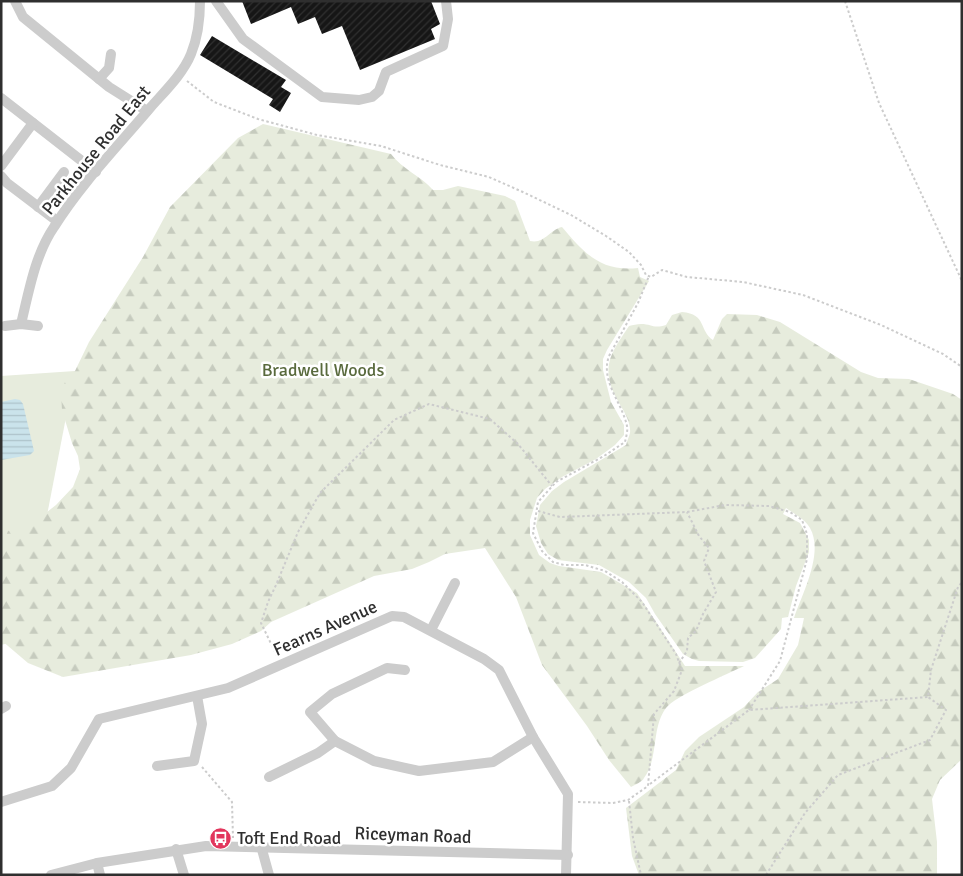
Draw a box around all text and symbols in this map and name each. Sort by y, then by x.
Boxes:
street label: Parkhouse Road East [37,81,155,219]
park label: Bradwell Woods [262,359,384,381]
street label: Fearns Avenue [270,595,380,661]
street label: Riceyman Road [354,822,472,848]
bus stop icon: Toft End Road [209,826,233,850]
place label: Toft End Road [237,827,341,849]

